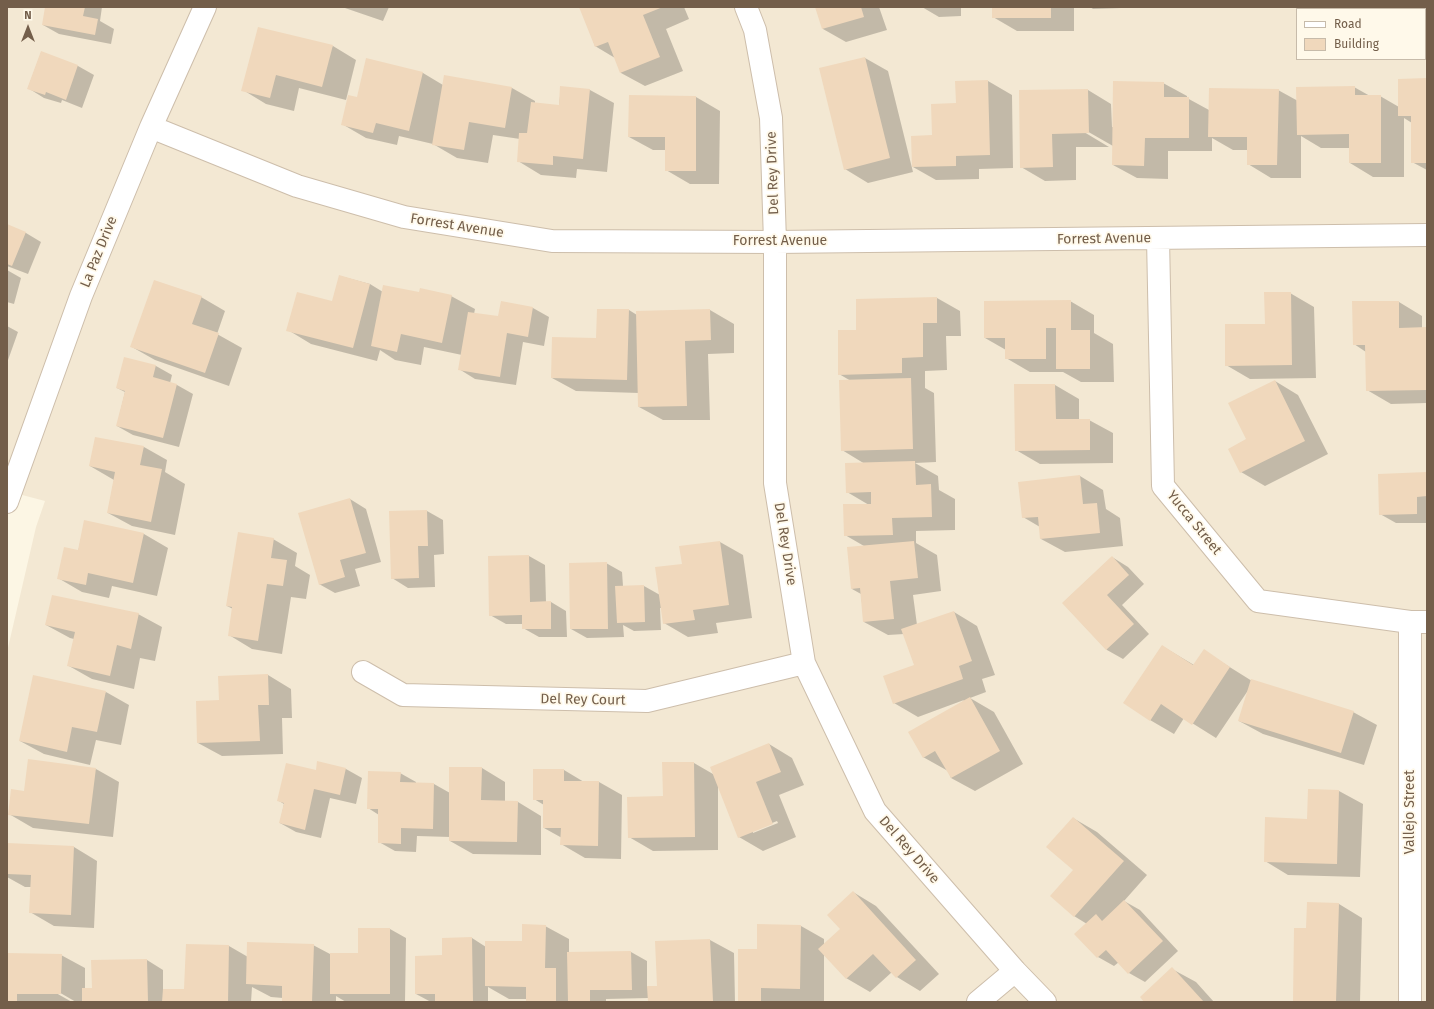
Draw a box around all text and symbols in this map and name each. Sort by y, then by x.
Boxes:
north arrow [8,8,48,48]
legend [1296,8,1426,60]
text: N [24,9,32,22]
text: Road [1334,17,1362,31]
text: Building [1334,37,1379,51]
street label: Del Rey Drive [763,131,783,215]
street label: Forrest Avenue [409,210,505,242]
street label: La Paz Drive [77,214,121,290]
street label: Forrest Avenue [1057,230,1151,248]
street label: Forrest Avenue [733,233,827,249]
street label: Yucca Street [1163,488,1225,558]
street label: Del Rey Drive [770,501,800,587]
street label: Del Rey Court [540,691,626,709]
street label: Vallejo Street [1402,770,1418,854]
street label: Del Rey Drive [875,813,943,887]

